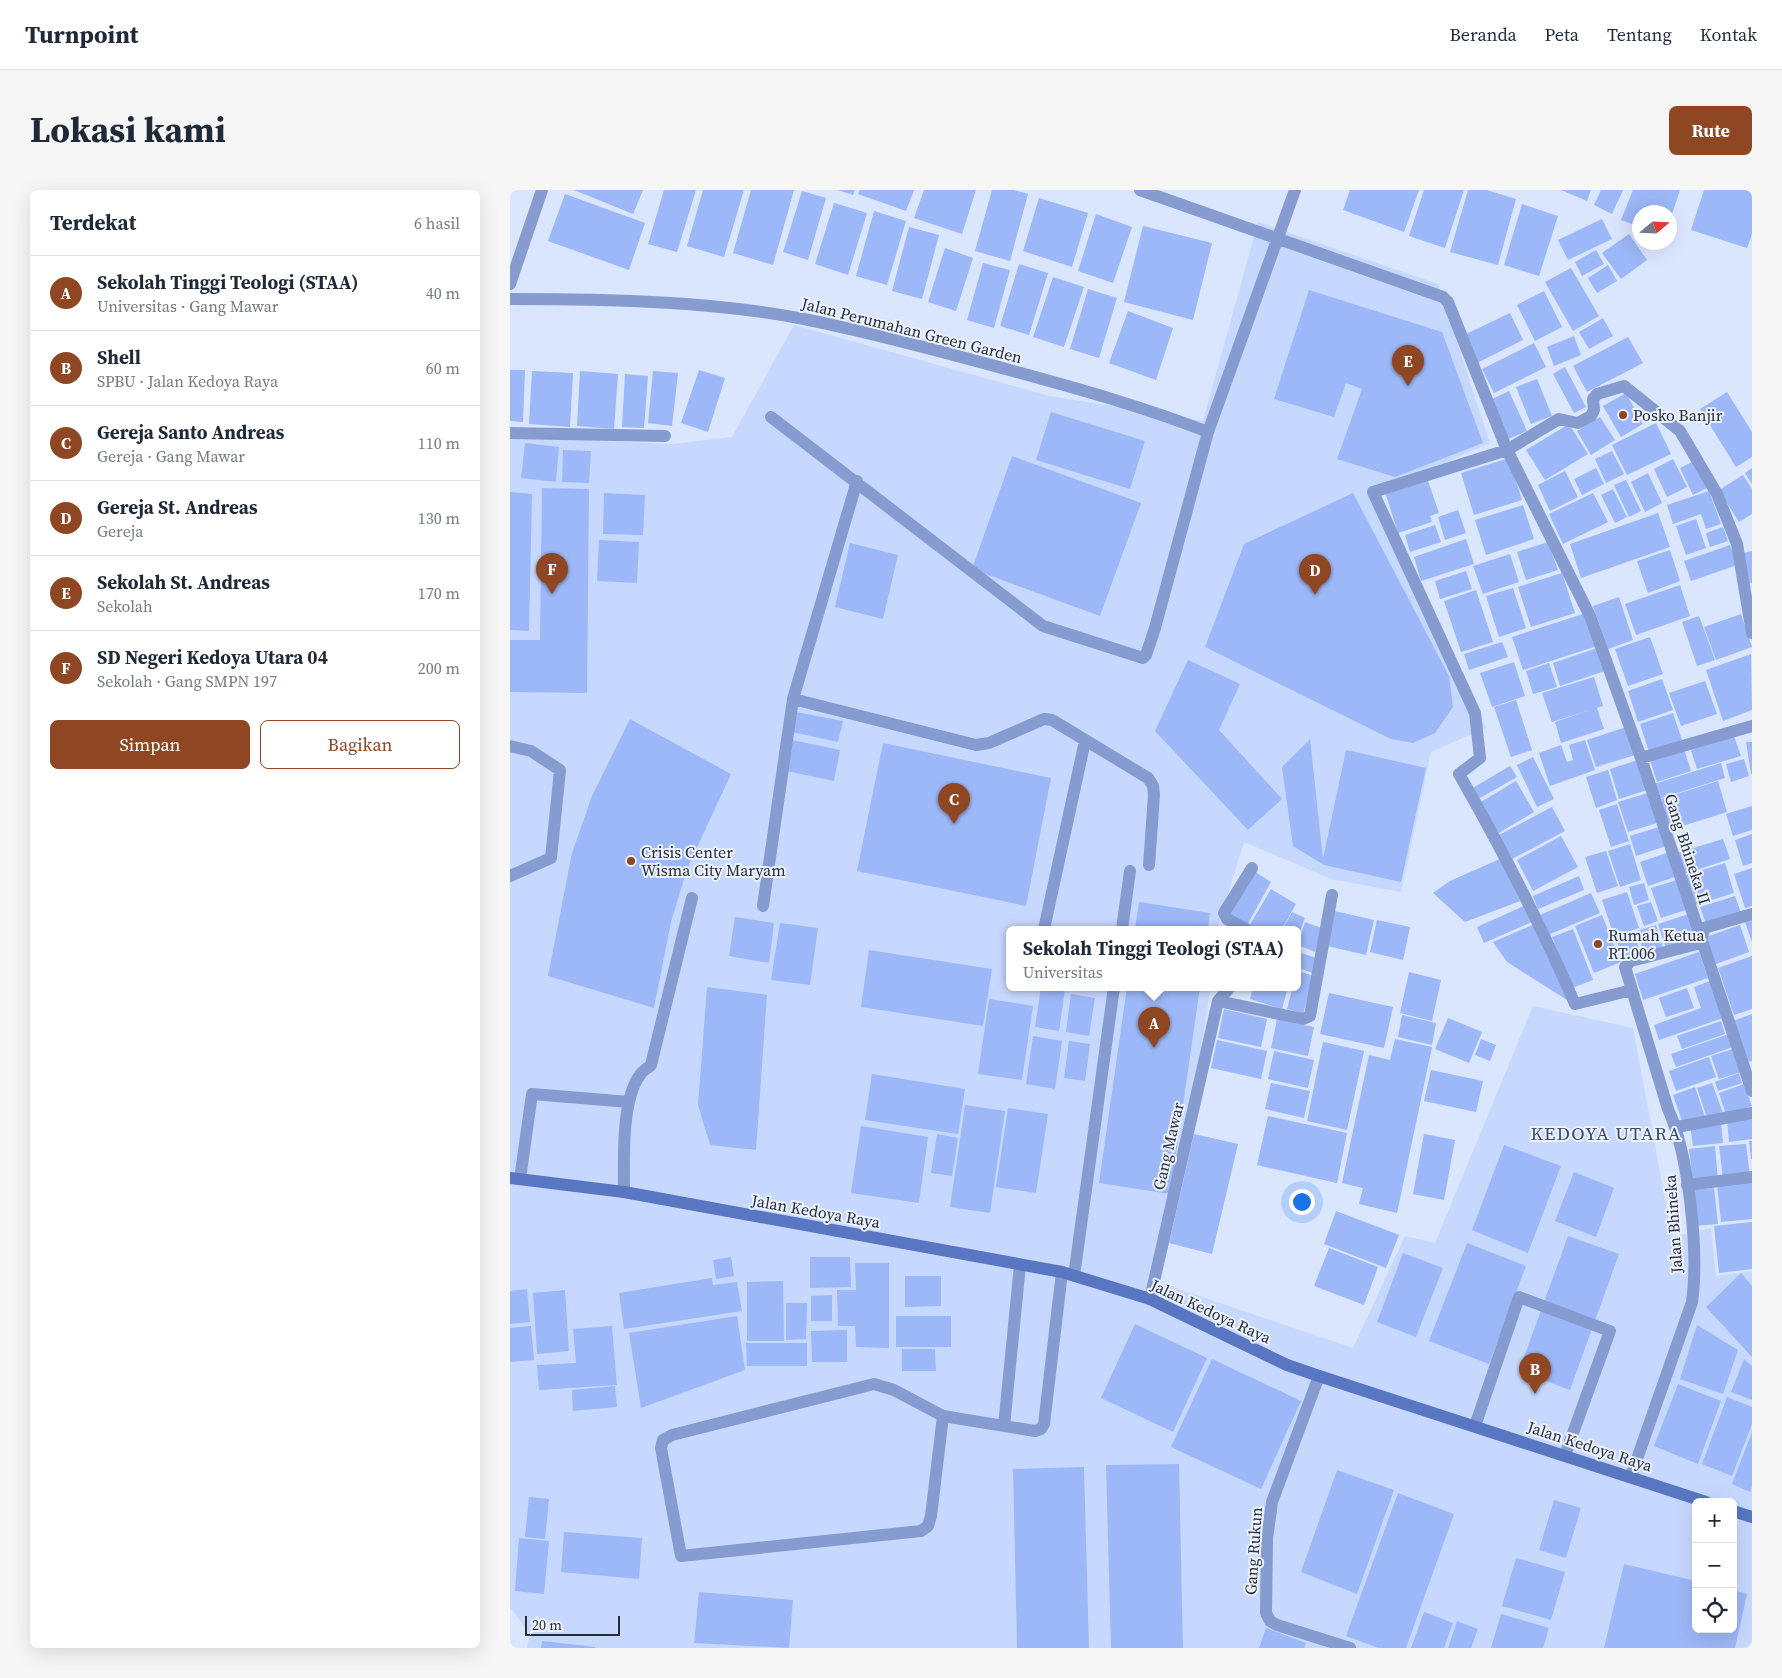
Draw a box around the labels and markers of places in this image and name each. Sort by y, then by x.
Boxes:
pin: E [1392,345,1424,386]
place label: Posko Banjir [1633,404,1723,426]
marker: Posko Banjir [1617,409,1629,421]
pin: F [536,553,568,594]
pin: D [1299,554,1331,595]
pin: C [938,783,970,824]
place label: Crisis Center Wisma City Maryam [641,841,786,881]
marker: Crisis Center Wisma City Maryam [625,855,637,867]
place label: Rumah Ketua RT.006 [1608,924,1706,964]
marker: Rumah Ketua RT.006 [1592,938,1604,950]
pin: A [1138,1007,1170,1048]
pin: B [1519,1353,1551,1394]

